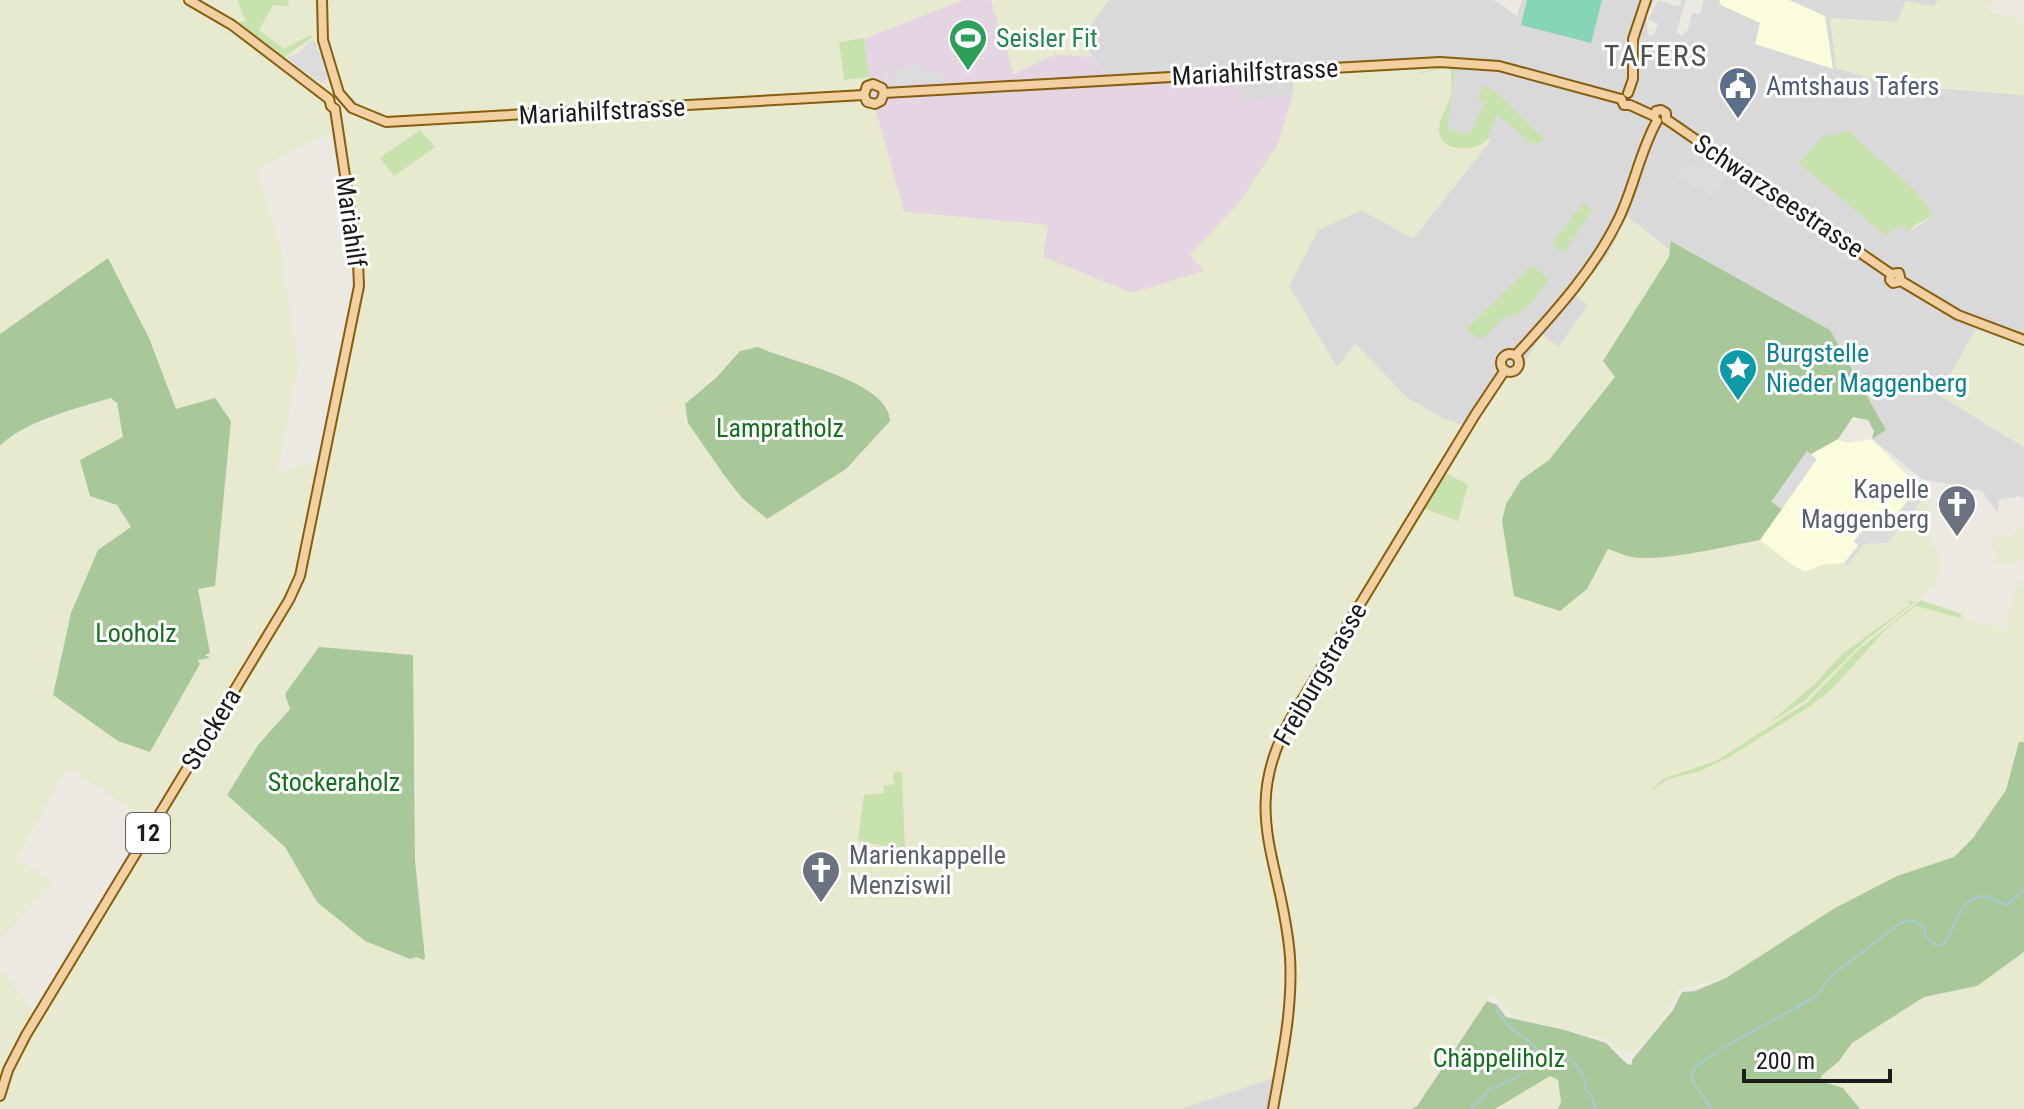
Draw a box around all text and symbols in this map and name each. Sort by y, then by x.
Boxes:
sports icon: Seisler Fit [947,17,989,72]
place label: Seisler Fit [996,23,1098,53]
district label: TAFERS [1604,38,1708,73]
street label: Mariahilfstrasse [1171,53,1339,91]
public building icon: Amtshaus Tafers [1717,65,1759,120]
place label: Amtshaus Tafers [1766,71,1939,101]
street label: Mariahilfstrasse [518,92,686,130]
street label: Schwarzseestrasse [1688,128,1870,264]
street label: Mariahilf [330,175,372,269]
place label: Burgstelle Nieder Maggenberg [1766,338,1967,398]
place icon: Burgstelle Nieder Maggenberg [1717,347,1759,402]
park label: Lampratholz [716,413,844,443]
place label: Kapelle Maggenberg [1801,474,1929,534]
church icon: Kapelle Maggenberg [1936,483,1978,538]
street label: Freiburgstrasse [1267,598,1373,750]
park label: Looholz [95,618,177,648]
street label: Stockera [175,683,247,775]
park label: Stockeraholz [268,767,400,797]
road number: 12 [126,813,170,853]
place label: Marienkappelle Menziswil [849,840,1006,900]
church icon: Marienkappelle Menziswil [800,849,842,904]
scale bar [1744,1033,1890,1083]
park label: Chäppeliholz [1433,1043,1565,1073]
text: 200 m [1756,1047,1815,1075]

